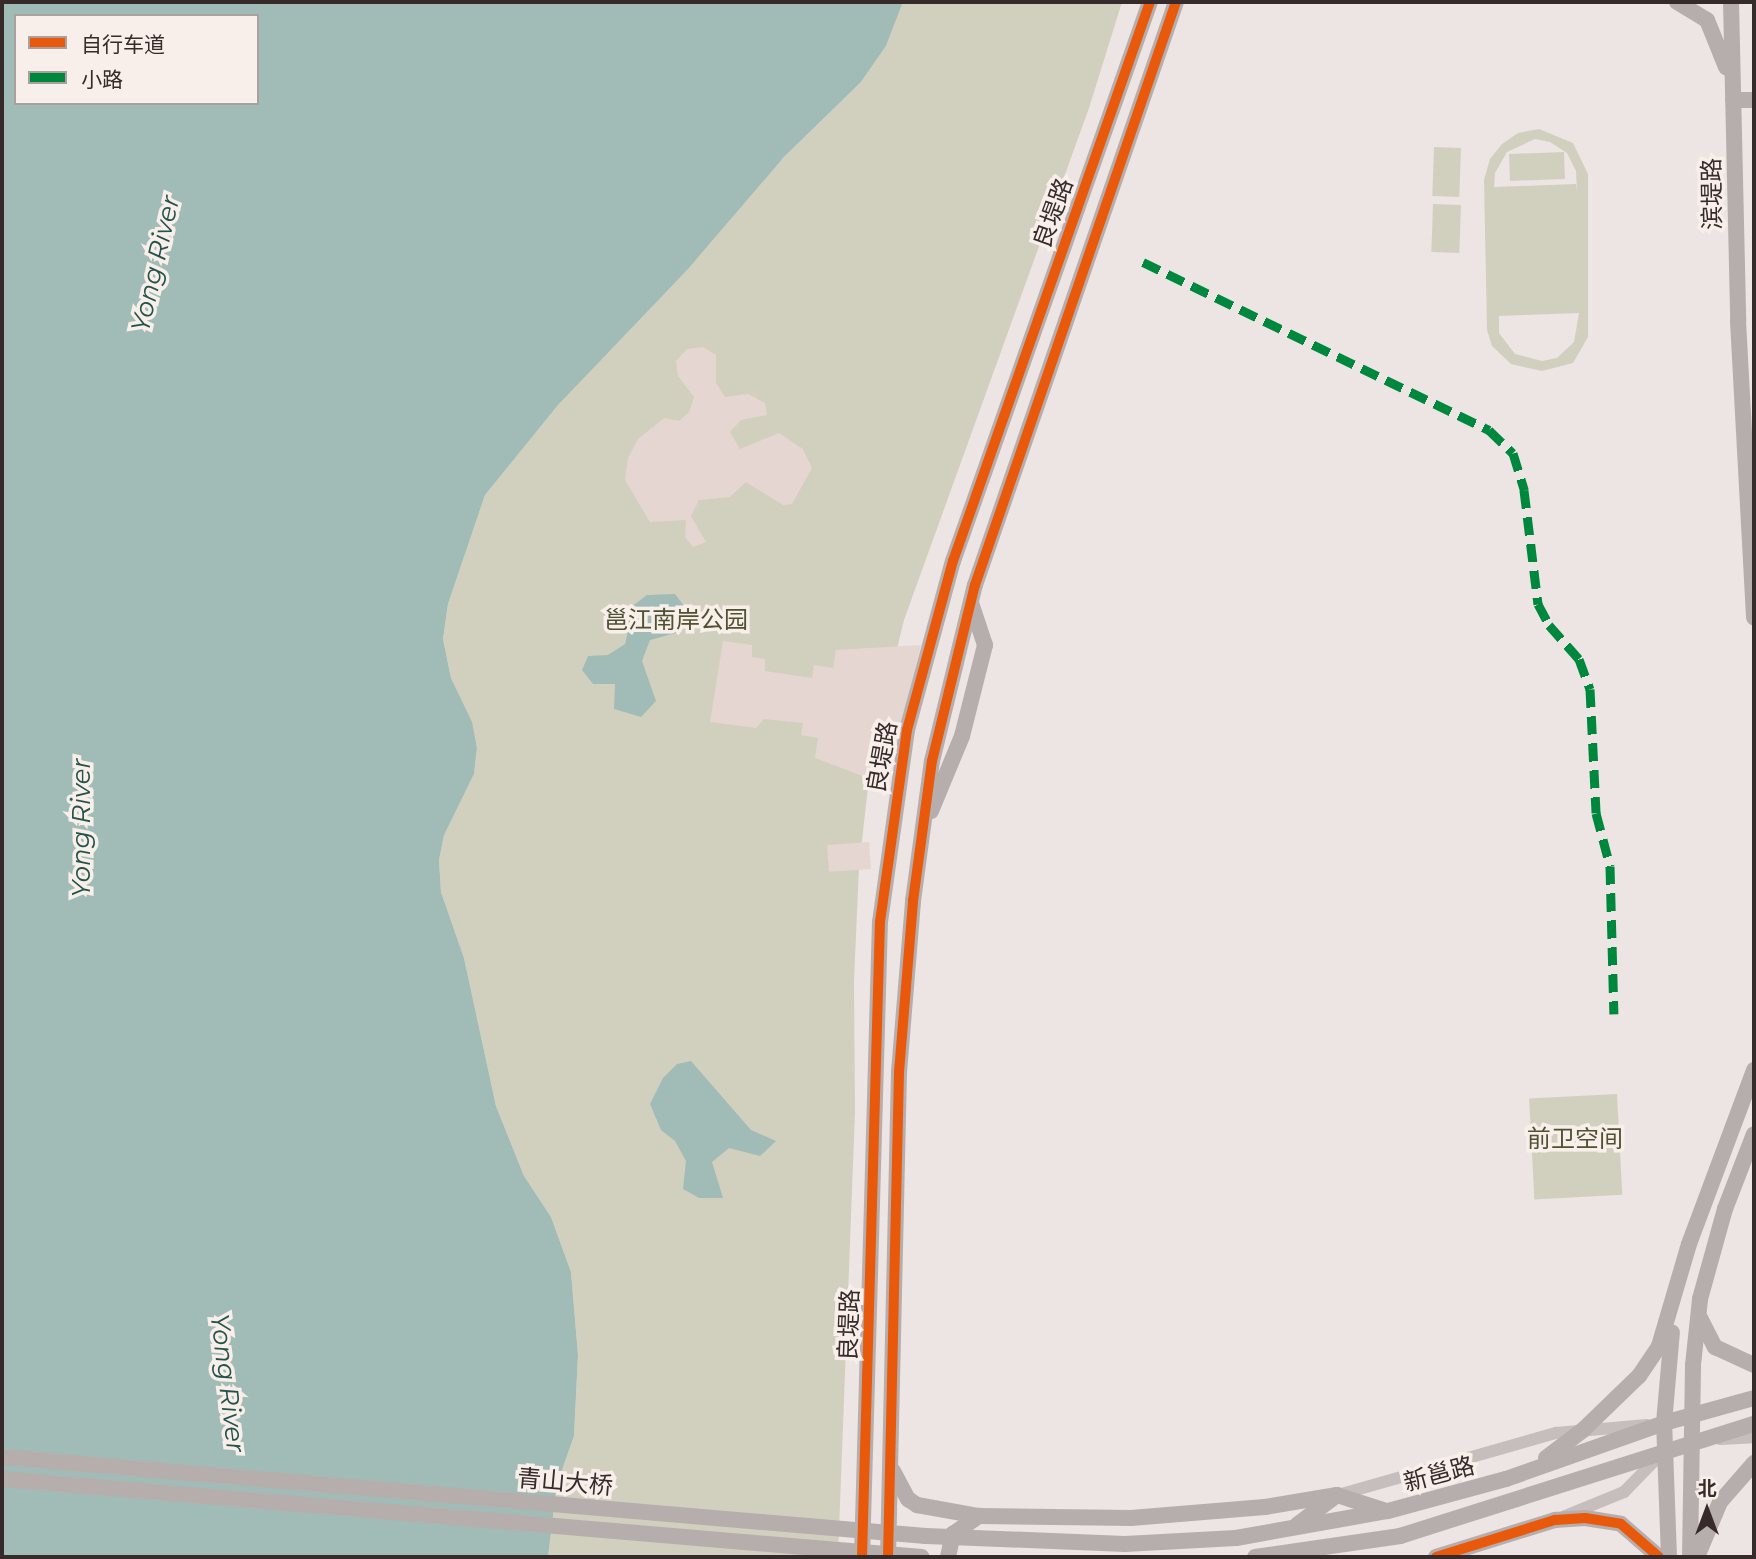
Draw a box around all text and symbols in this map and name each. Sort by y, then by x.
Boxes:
legend [14,14,259,105]
text: 自行车道 [81,32,165,57]
text: 小路 [81,67,123,92]
street label: 滨堤路 [1697,158,1727,230]
street label: 良堤路 [1027,174,1079,252]
water label: Yong River [125,192,187,336]
park label: 邕江南岸公园 [604,606,748,634]
street label: 良堤路 [862,719,902,795]
water label: Yong River [66,758,98,898]
park label: 前卫空间 [1527,1125,1623,1153]
street label: 良堤路 [833,1289,865,1361]
water label: Yong River [203,1312,251,1454]
street label: 新邕路 [1400,1451,1478,1497]
street label: 青山大桥 [516,1463,614,1501]
north arrow [1672,1475,1742,1545]
text: 北 [1697,1477,1717,1500]

